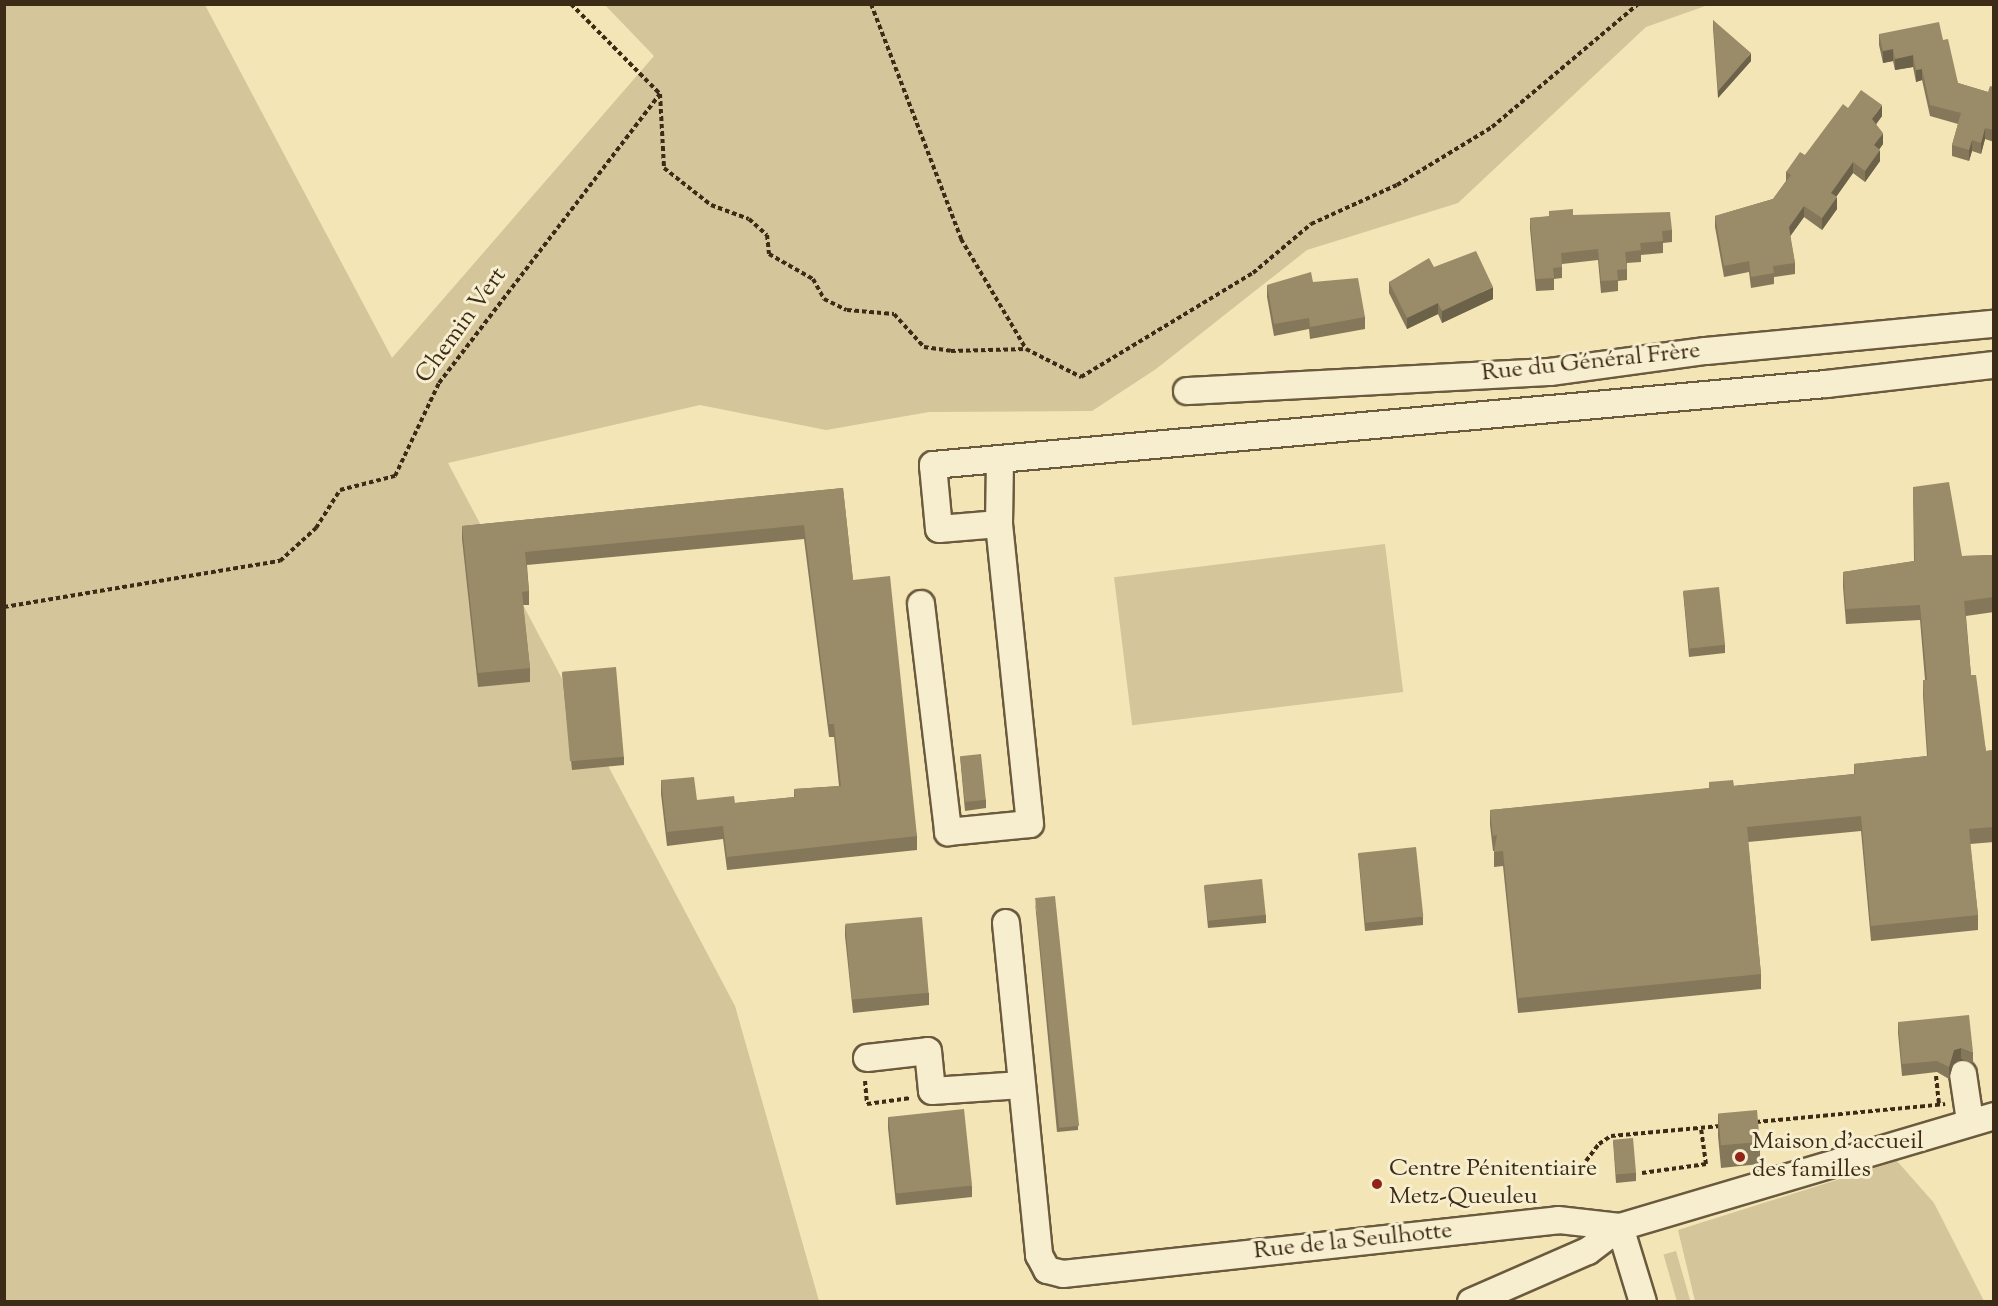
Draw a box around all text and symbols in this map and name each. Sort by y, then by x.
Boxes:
street label: Chemin Vert [410,263,514,389]
street label: Rue du Général Frère [1480,337,1702,389]
place label: Maison d'accueil des familles [1752,1129,1924,1185]
marker: Maison d'accueil des familles [1733,1150,1747,1164]
place label: Centre Pénitentiaire Metz-Queuleu [1389,1156,1597,1212]
marker: Centre Pénitentiaire Metz-Queuleu [1370,1177,1384,1191]
street label: Rue de la Seulhotte [1252,1217,1454,1267]

